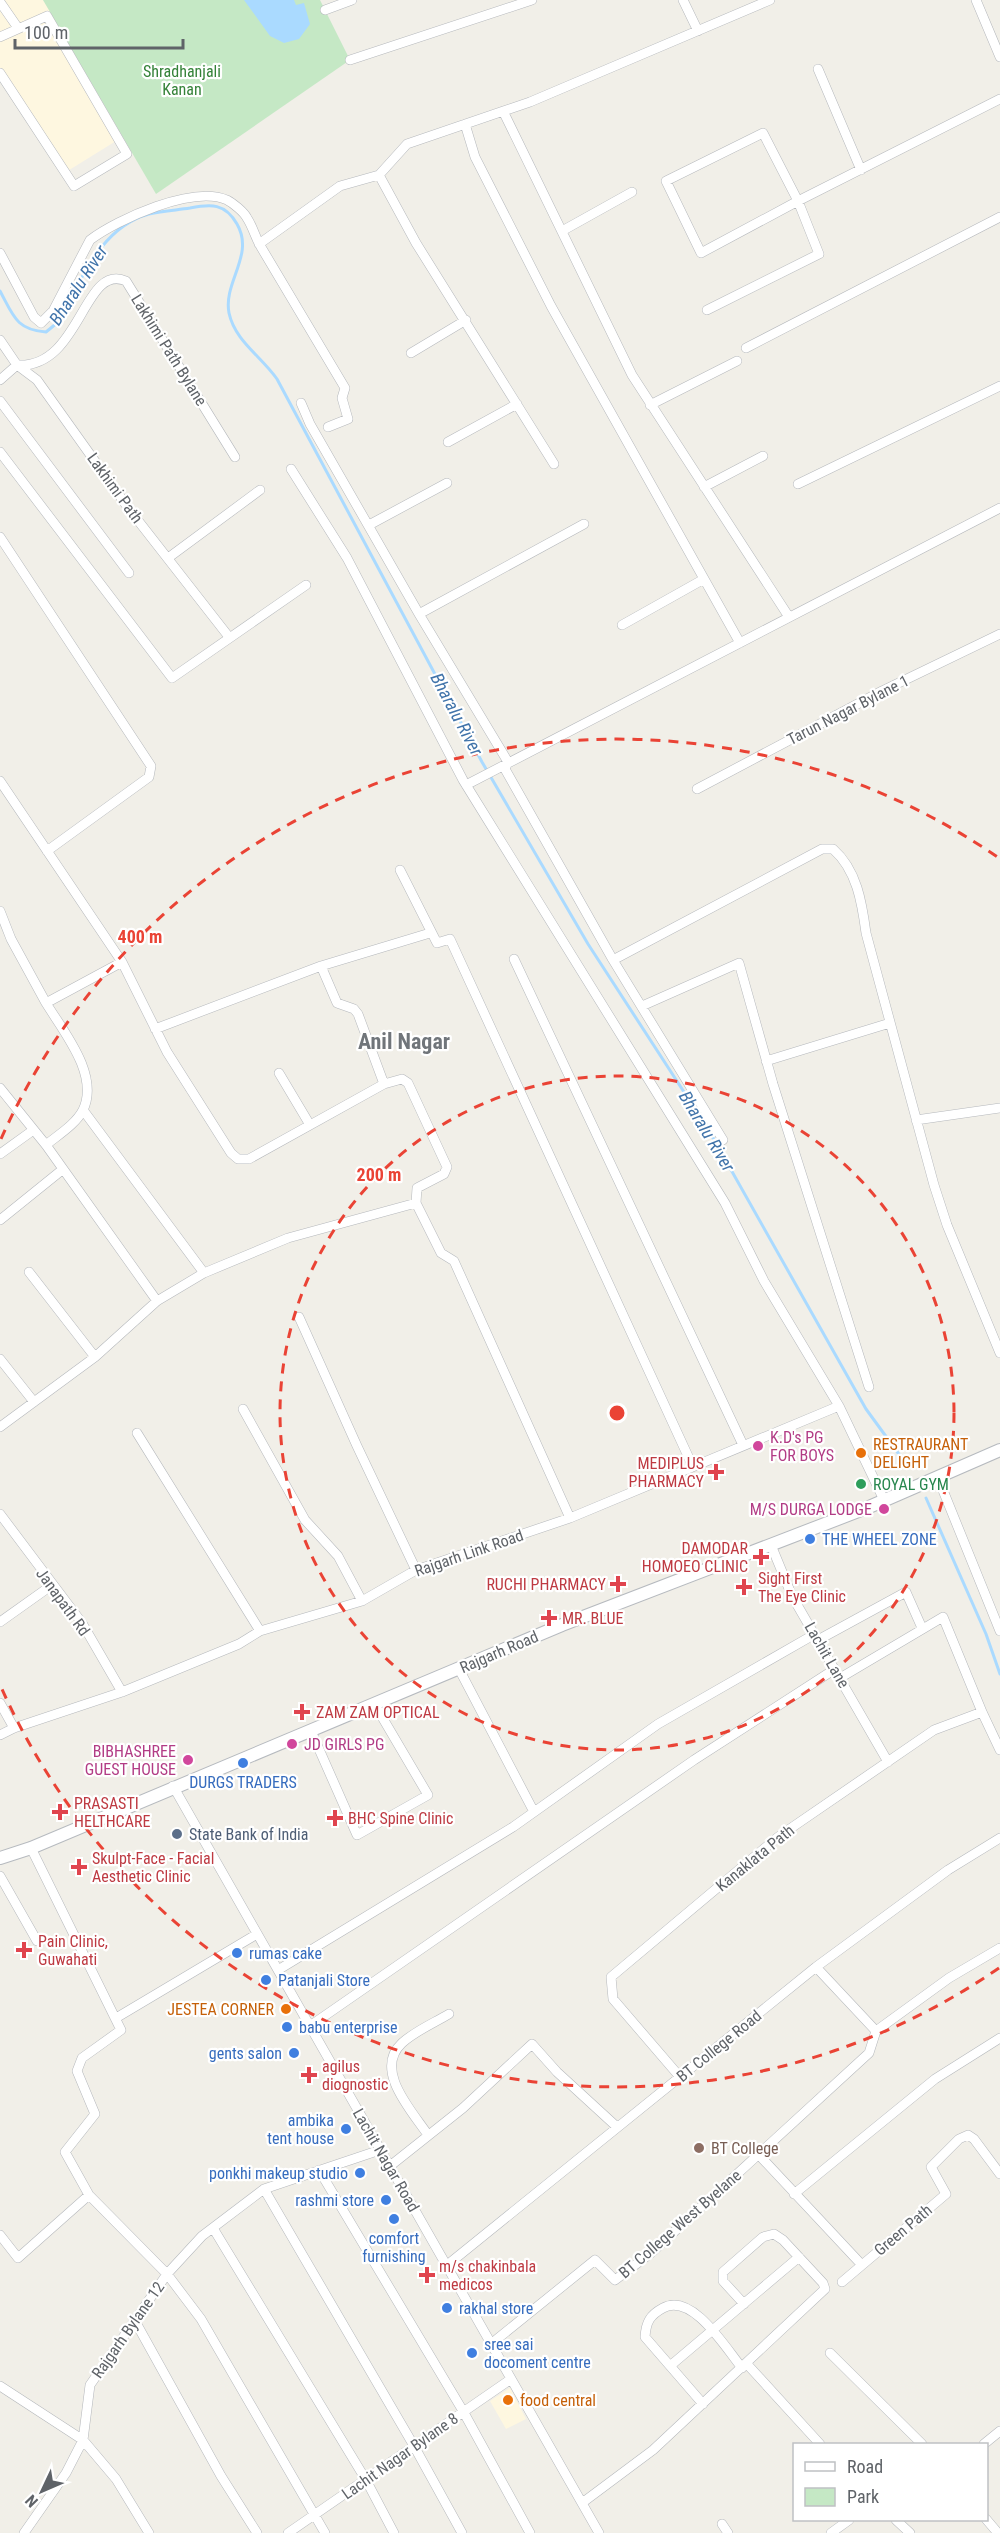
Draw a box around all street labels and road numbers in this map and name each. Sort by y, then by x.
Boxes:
street label: Lakhimi Path Bylane [127,291,211,409]
street label: Lakhimi Path [83,449,147,527]
street label: Tarun Nagar Bylane 1 [784,671,912,749]
street label: Rajgarh Link Road [412,1526,526,1580]
street label: Janapath Rd [32,1564,94,1640]
street label: Lachit Lane [801,1619,853,1691]
street label: Rajgarh Road [457,1627,541,1677]
street label: Kanaklata Path [712,1821,798,1895]
street label: BT College Road [673,2006,765,2086]
street label: Lachit Nagar Road [349,2105,423,2215]
street label: BT College West Byelane [615,2166,745,2282]
street label: Green Path [870,2200,936,2260]
street label: Rajgarh Bylane 12 [88,2278,168,2382]
street label: Lachit Nagar Bylane 8 [338,2409,462,2503]

